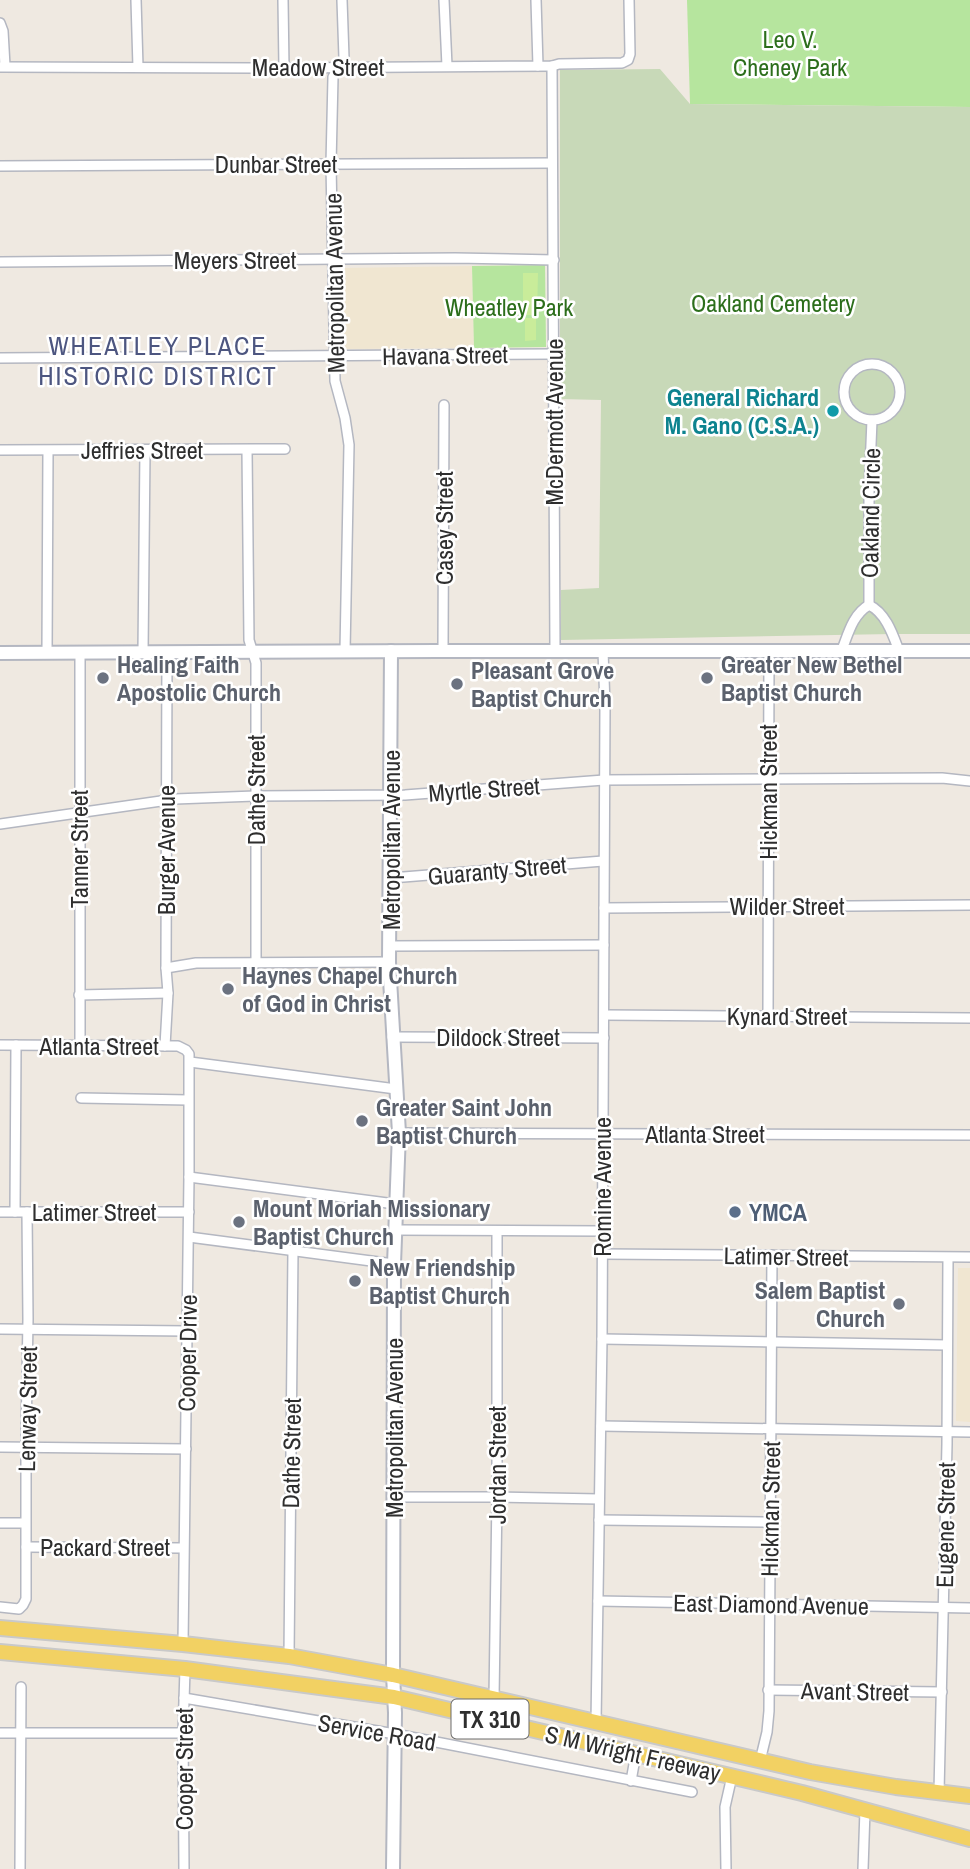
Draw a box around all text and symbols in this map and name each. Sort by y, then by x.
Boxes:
park label: Leo V. Cheney Park [733,23,847,83]
street label: Meadow Street [252,51,385,83]
street label: Dunbar Street [215,148,338,180]
street label: Metropolitan Avenue [316,193,352,373]
street label: Meyers Street [174,244,297,276]
park label: Oakland Cemetery [691,287,855,319]
park label: Wheatley Park [445,291,573,323]
district label: WHEATLEY PLACE HISTORIC DISTRICT [38,328,278,393]
street label: Havana Street [382,338,509,372]
street label: McDermott Avenue [538,338,570,506]
place label: General Richard M. Gano (C.S.A.) [665,381,819,441]
marker: General Richard M. Gano (C.S.A.) [825,403,841,419]
street label: Jeffries Street [81,434,204,466]
street label: Oakland Circle [853,448,887,578]
street label: Casey Street [428,471,460,585]
place label: Healing Faith Apostolic Church [117,648,281,708]
place label: Greater New Bethel Baptist Church [721,648,903,708]
place label: Pleasant Grove Baptist Church [471,654,614,714]
marker: Healing Faith Apostolic Church [95,670,111,686]
marker: Greater New Bethel Baptist Church [699,670,715,686]
marker: Pleasant Grove Baptist Church [449,676,465,692]
street label: Hickman Street [752,724,784,860]
street label: Dathe Street [240,734,272,845]
street label: Metropolitan Avenue [375,750,407,930]
street label: Myrtle Street [427,769,541,809]
street label: Burger Avenue [150,785,182,915]
street label: Tanner Street [63,789,95,908]
street label: Guaranty Street [426,848,568,892]
street label: Wilder Street [730,890,845,922]
place label: Haynes Chapel Church of God in Christ [242,959,457,1019]
marker: Haynes Chapel Church of God in Christ [220,981,236,997]
street label: Kynard Street [727,1000,848,1032]
street label: Dildock Street [436,1021,560,1053]
street label: Atlanta Street [38,1030,159,1062]
place label: Greater Saint John Baptist Church [376,1091,552,1151]
marker: Greater Saint John Baptist Church [354,1113,370,1129]
street label: Romine Avenue [586,1117,618,1257]
street label: Atlanta Street [644,1118,765,1150]
place label: Mount Moriah Missionary Baptist Church [253,1192,490,1252]
street label: Latimer Street [32,1196,157,1228]
place label: YMCA [749,1196,808,1228]
marker: YMCA [727,1204,743,1220]
marker: Mount Moriah Missionary Baptist Church [231,1214,247,1230]
street label: Latimer Street [723,1239,849,1273]
place label: New Friendship Baptist Church [369,1251,516,1311]
marker: New Friendship Baptist Church [347,1273,363,1289]
place label: Salem Baptist Church [755,1274,885,1334]
street label: Cooper Drive [170,1294,204,1412]
marker: Salem Baptist Church [891,1296,907,1312]
street label: Metropolitan Avenue [378,1338,410,1518]
street label: Lenway Street [10,1345,44,1472]
street label: Dathe Street [274,1397,308,1509]
street label: Jordan Street [481,1405,513,1524]
street label: Hickman Street [753,1440,787,1577]
street label: Eugene Street [928,1461,962,1588]
street label: Packard Street [40,1531,171,1563]
street label: East Diamond Avenue [673,1586,869,1622]
street label: Avant Street [800,1674,910,1708]
road number: TX 310 [452,1700,528,1738]
street label: Service Road [316,1706,438,1758]
street label: Cooper Street [168,1707,200,1830]
street label: S M Wright Freeway [542,1717,724,1789]

